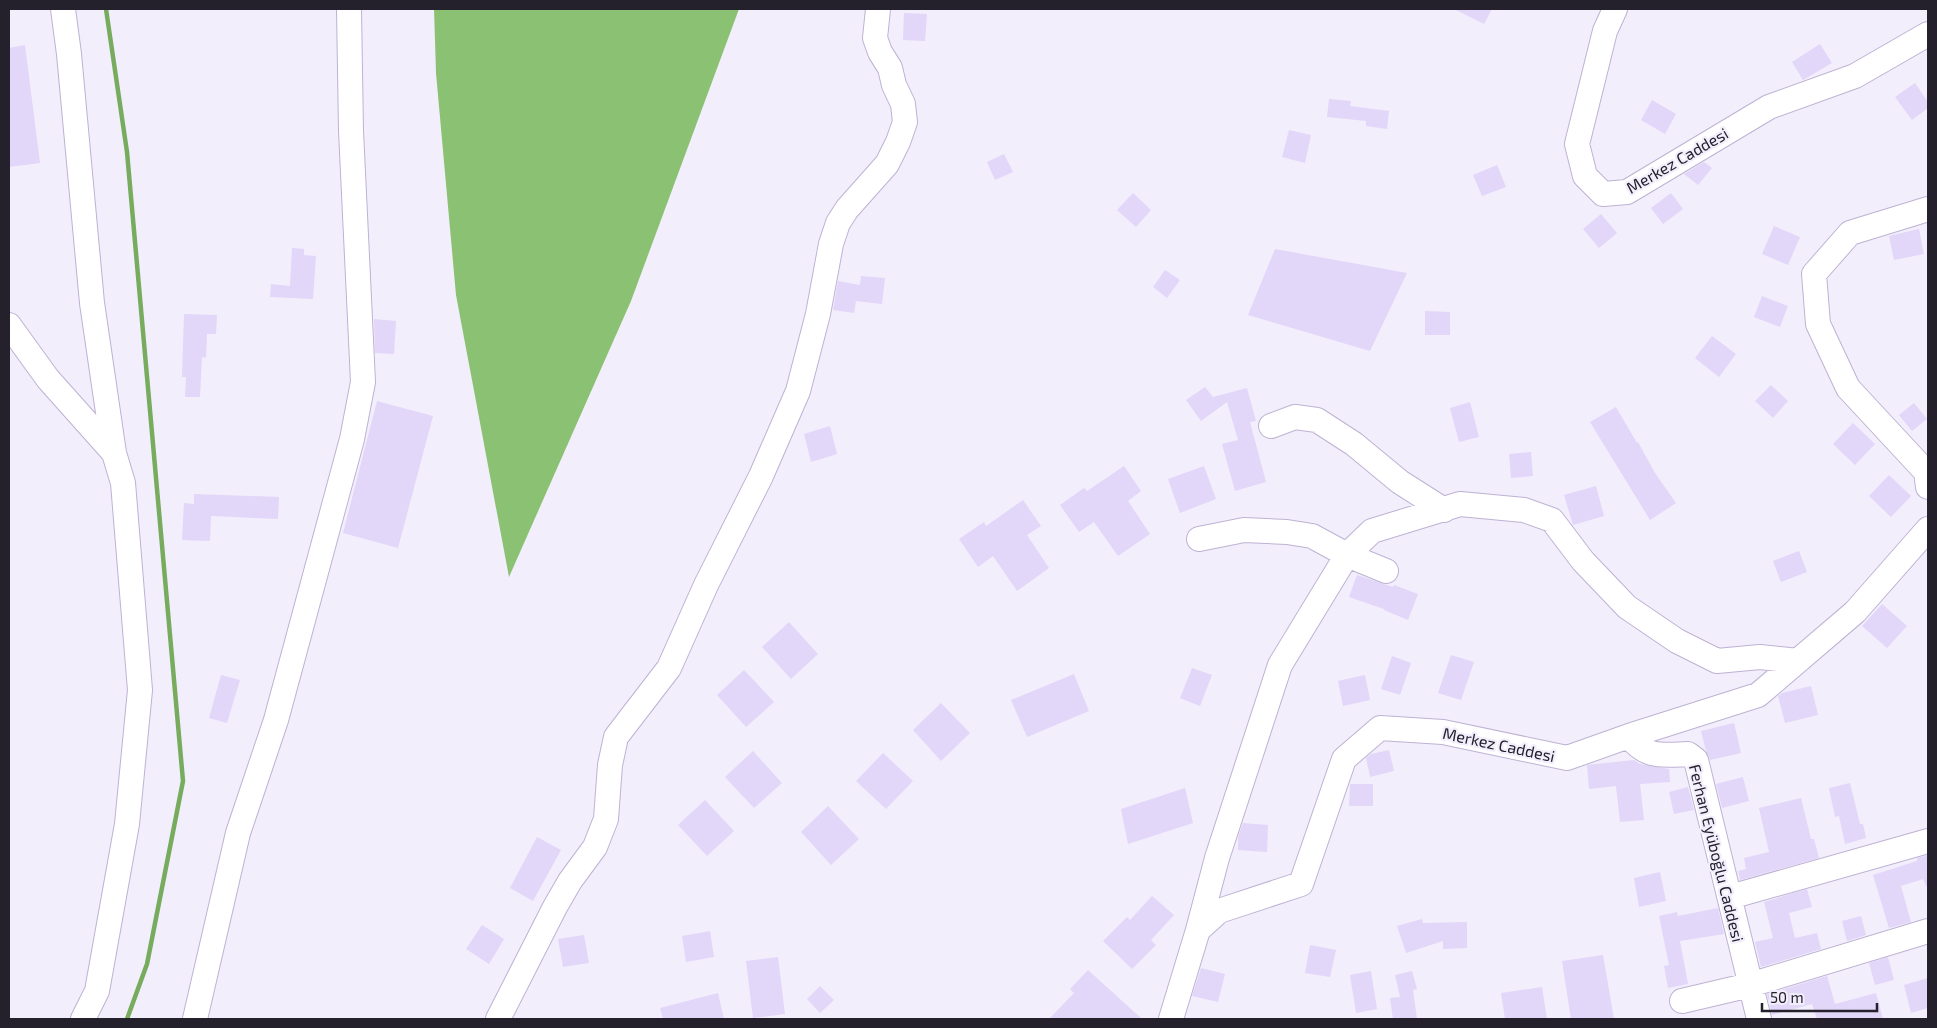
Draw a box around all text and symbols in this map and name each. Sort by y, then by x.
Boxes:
street label: Merkez Caddesi [1623,123,1731,197]
street label: Merkez Caddesi [1441,723,1557,765]
street label: Ferhan Eyüboğlu Caddesi [1686,762,1748,944]
scale bar [1762,980,1877,1012]
text: 50 m [1770,988,1804,1006]

